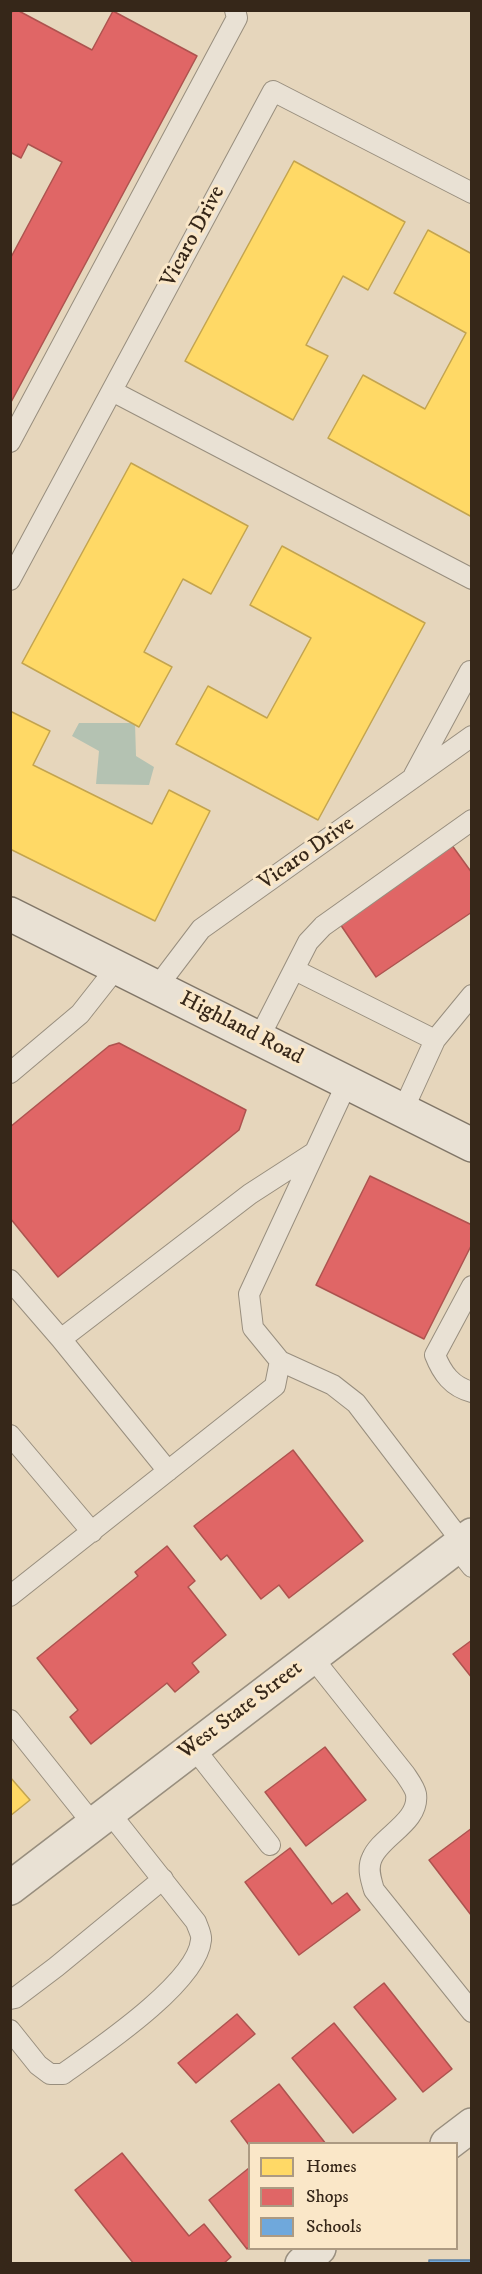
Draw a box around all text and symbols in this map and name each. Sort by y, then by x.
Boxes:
street label: Vicaro Drive [156,182,232,292]
street label: Vicaro Drive [254,811,360,897]
street label: Highland Road [175,987,307,1071]
street label: West State Street [174,1656,308,1766]
legend [248,2142,458,2250]
text: Homes [306,2156,357,2178]
text: Shops [306,2186,349,2208]
text: Schools [306,2216,361,2238]

